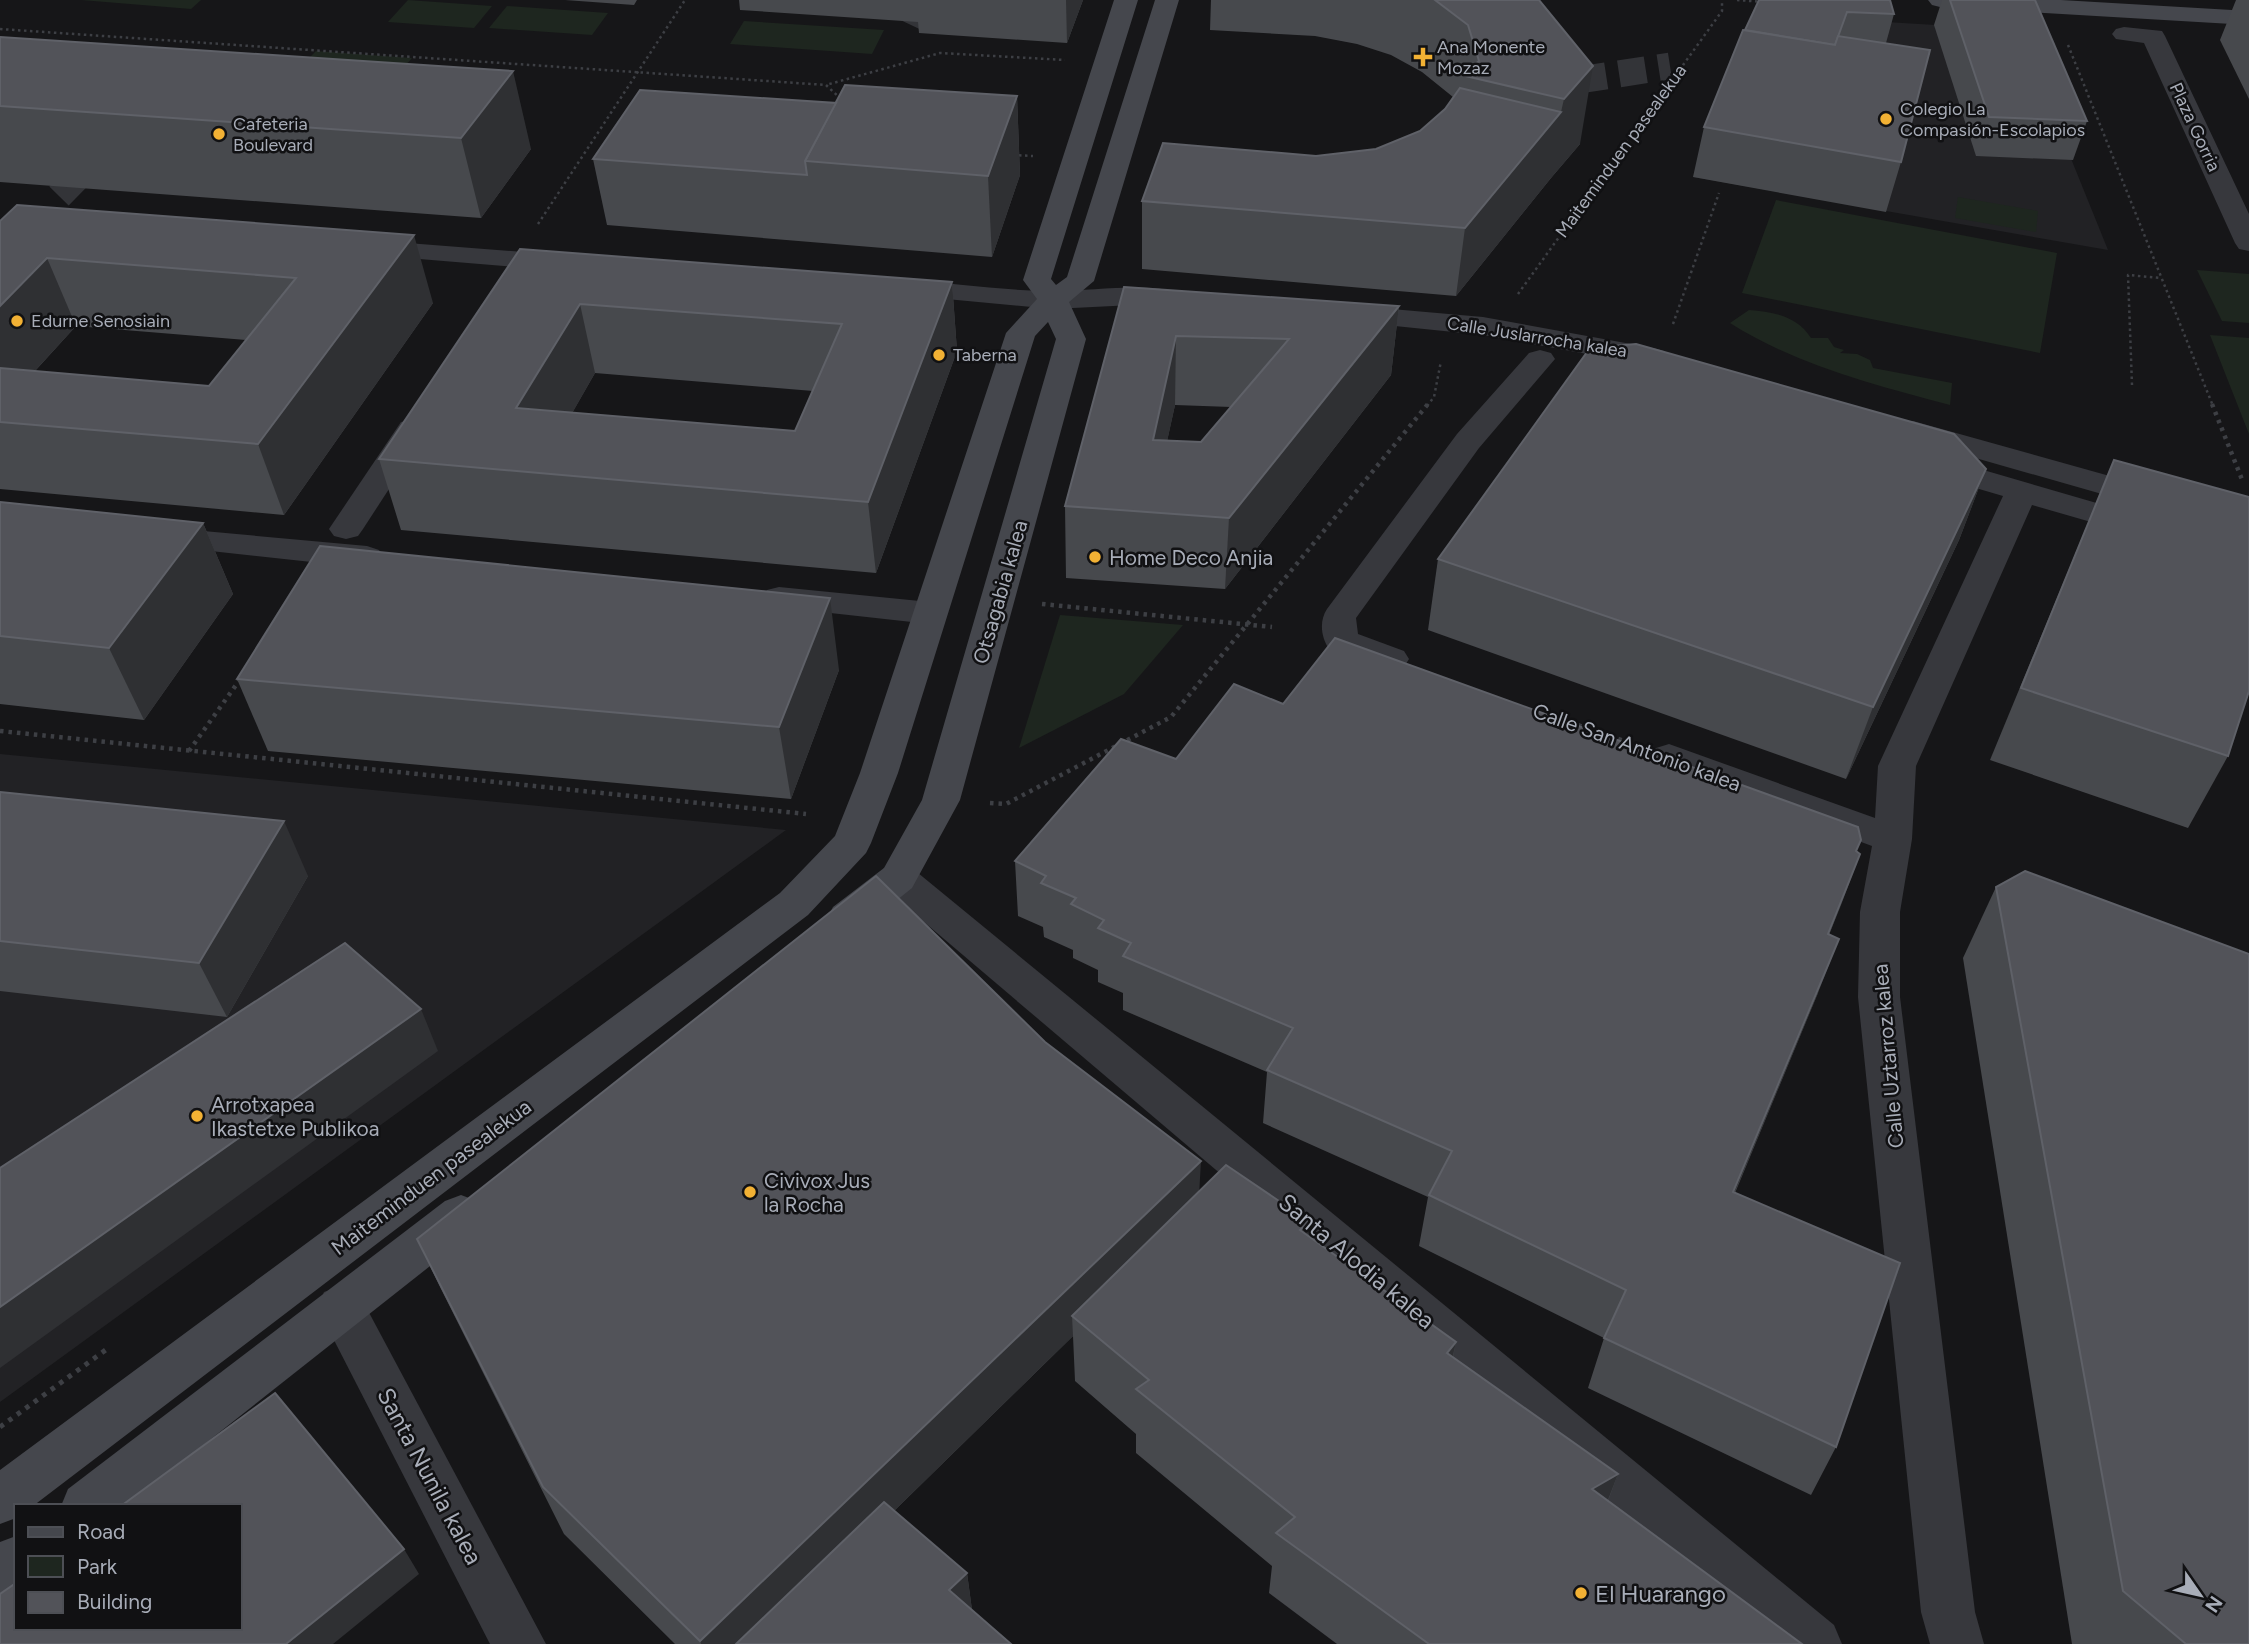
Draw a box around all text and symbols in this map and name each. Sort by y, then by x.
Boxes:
place label: Ana Monente Mozaz [1437,36,1545,79]
marker: Ana Monente Mozaz [1415,49,1431,65]
street label: Maiteminduen pasealekua [1551,60,1691,242]
street label: Plaza Gorria [2165,79,2225,175]
place label: Colegio La Compasión-Escolapios [1900,98,2085,141]
marker: Colegio La Compasión-Escolapios [1878,111,1894,127]
place label: Cafeteria Boulevard [233,113,313,156]
marker: Cafeteria Boulevard [211,126,227,142]
place label: Edurne Senosiain [31,310,170,332]
street label: Calle Juslarrocha kalea [1445,312,1629,362]
marker: Edurne Senosiain [9,313,25,329]
place label: Taberna [953,344,1017,366]
marker: Taberna [931,347,947,363]
street label: Otsagabia kalea [968,517,1032,667]
place label: Home Deco Anjia [1109,545,1273,570]
marker: Home Deco Anjia [1087,549,1103,565]
street label: Calle San Antonio kalea [1530,698,1744,796]
street label: Calle Uztarroz kalea [1867,963,1909,1149]
place label: Arrotxapea Ikastetxe Publikoa [211,1092,379,1141]
street label: Maiteminduen pasealekua [326,1094,536,1260]
marker: Arrotxapea Ikastetxe Publikoa [189,1108,205,1124]
place label: Civivox Jus la Rocha [764,1168,870,1217]
marker: Civivox Jus la Rocha [742,1184,758,1200]
street label: Santa Alodia kalea [1273,1187,1441,1335]
street label: Santa Nunila kalea [371,1383,489,1569]
legend [14,1504,242,1630]
text: Road [77,1519,125,1544]
text: Park [77,1554,118,1579]
north arrow [2165,1560,2235,1630]
place label: El Huarango [1595,1579,1726,1608]
marker: El Huarango [1573,1585,1589,1601]
text: Building [77,1589,152,1614]
text: N [2200,1592,2227,1617]

